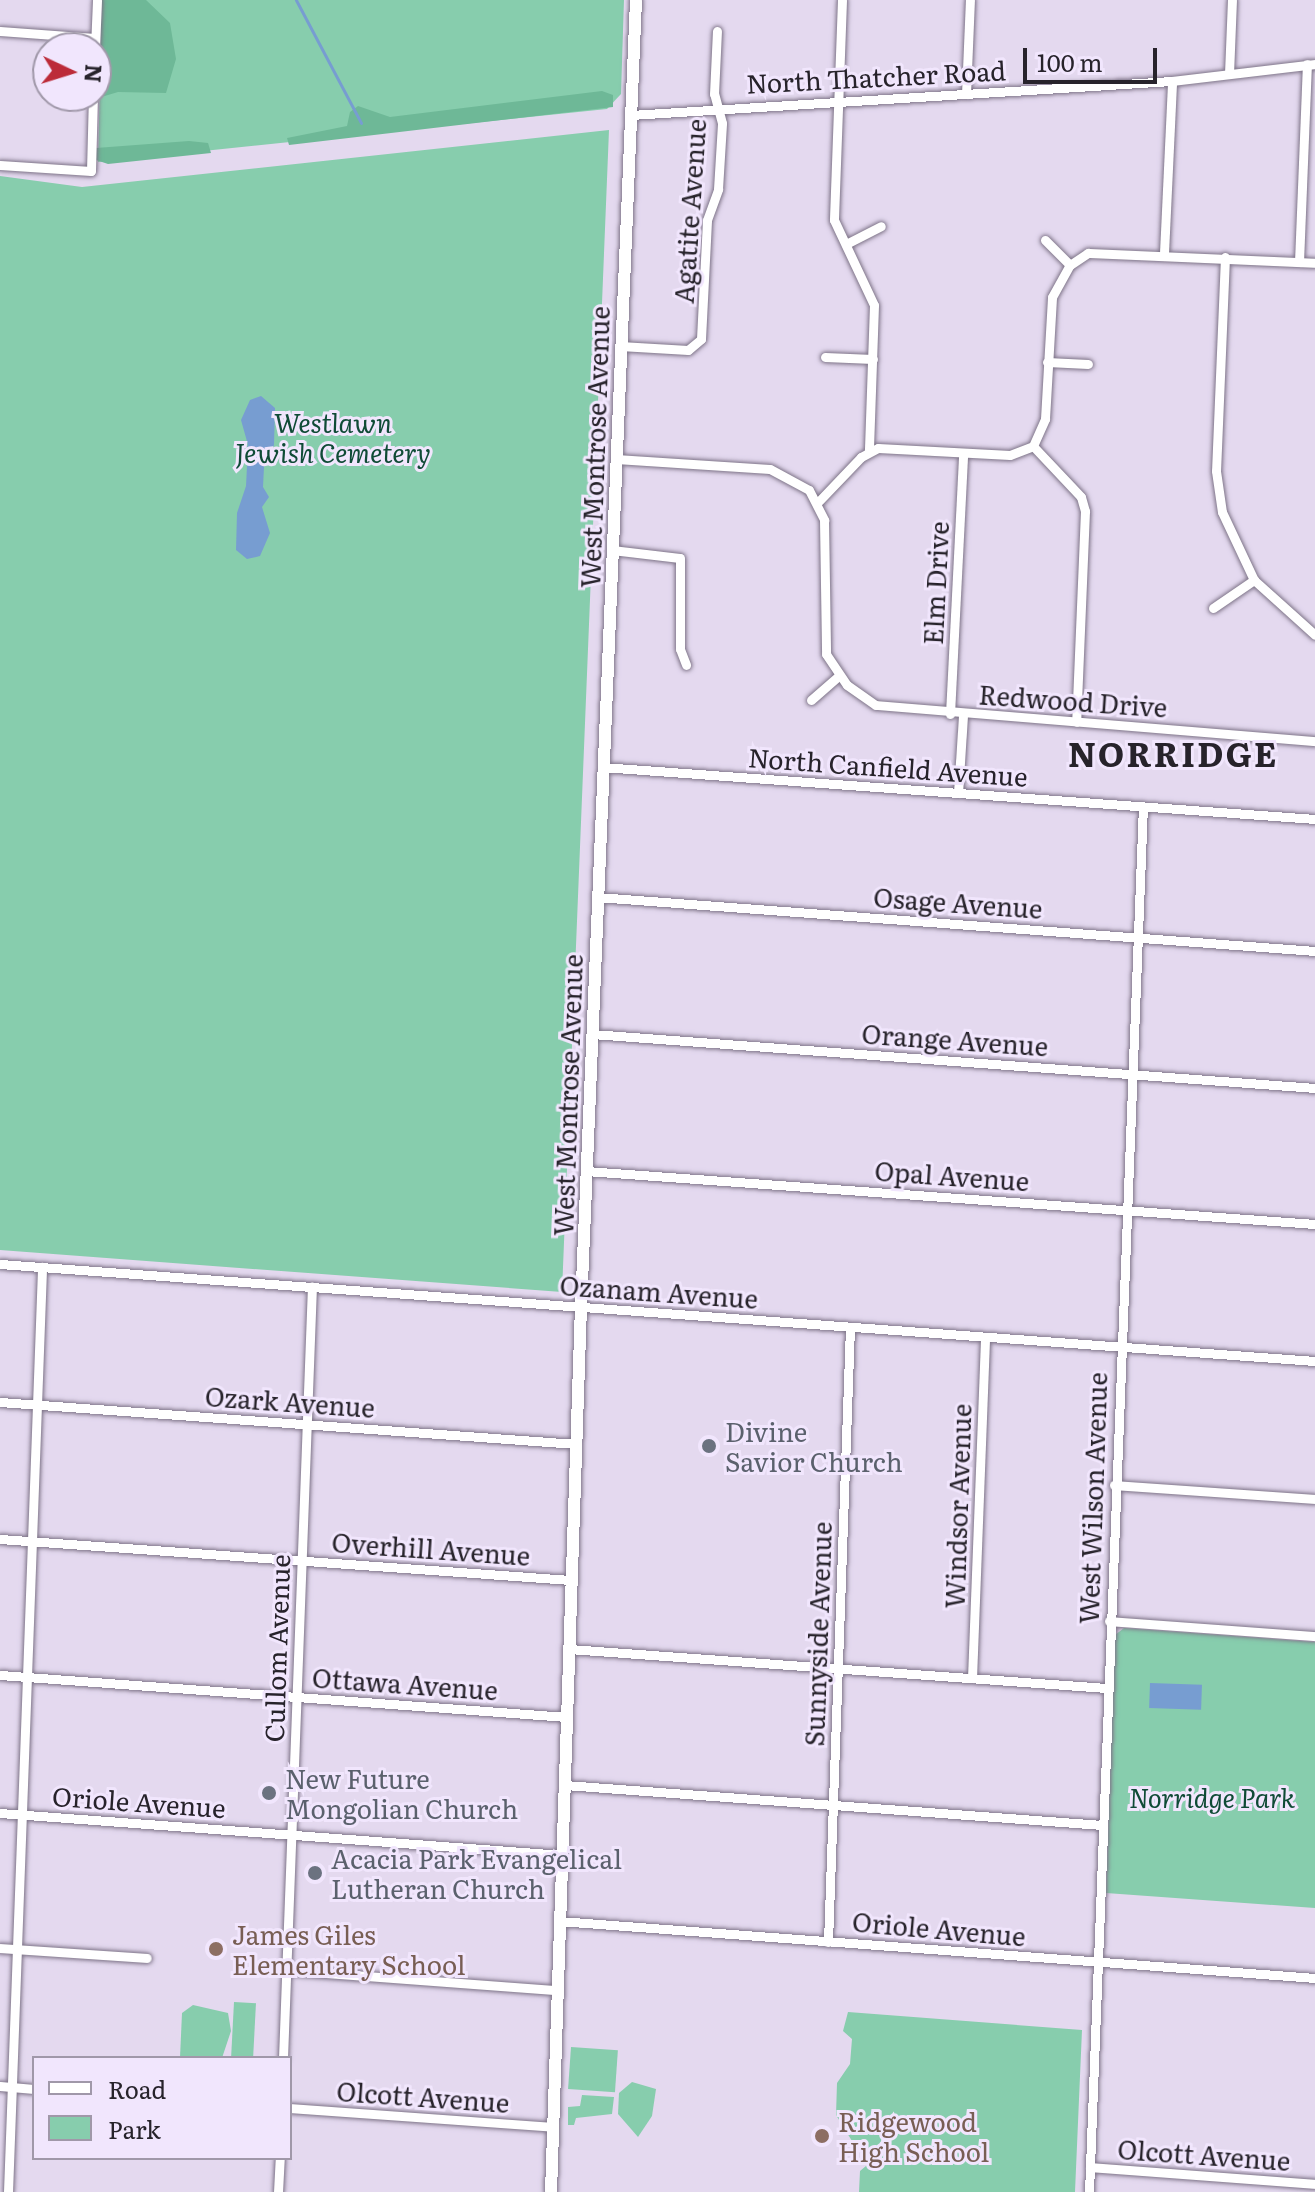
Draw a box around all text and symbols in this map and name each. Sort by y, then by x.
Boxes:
north arrow [32,32,112,112]
scale bar [1027,32,1161,82]
text: 100 m [1037,44,1103,79]
street label: North Thatcher Road [745,54,1007,98]
text: N [77,63,112,84]
street label: Agatite Avenue [667,117,711,305]
street label: West Montrose Avenue [573,306,615,588]
park label: Westlawn Jewish Cemetery [235,406,431,468]
street label: Elm Drive [916,520,954,646]
street label: Redwood Drive [978,678,1168,722]
district label: NORRIDGE [1068,733,1278,773]
street label: North Canfield Avenue [747,741,1029,791]
street label: Osage Avenue [872,881,1044,923]
street label: West Montrose Avenue [546,954,588,1236]
street label: Orange Avenue [861,1017,1049,1061]
street label: Opal Avenue [874,1154,1030,1196]
street label: Ozanam Avenue [559,1269,759,1313]
street label: West Wilson Avenue [1072,1372,1112,1624]
street label: Ozark Avenue [204,1380,376,1422]
street label: Windsor Avenue [938,1403,976,1609]
place label: Divine Savior Church [725,1415,903,1476]
marker: Divine Savior Church [700,1437,718,1455]
street label: Sunnyside Avenue [797,1521,837,1747]
street label: Overhill Avenue [331,1525,531,1571]
street label: Cullom Avenue [257,1553,295,1743]
street label: Ottawa Avenue [311,1661,499,1705]
place label: New Future Mongolian Church [285,1762,518,1824]
street label: Oriole Avenue [51,1779,227,1823]
park label: Norridge Park [1129,1781,1295,1813]
marker: New Future Mongolian Church [260,1784,278,1802]
place label: Acacia Park Evangelical Lutheran Church [331,1842,622,1904]
marker: Acacia Park Evangelical Lutheran Church [306,1864,324,1882]
street label: Oriole Avenue [851,1905,1027,1951]
place label: James Giles Elementary School [232,1918,466,1980]
marker: James Giles Elementary School [207,1940,225,1958]
legend [32,2056,292,2160]
text: Road [108,2071,166,2106]
street label: Olcott Avenue [336,2074,510,2118]
place label: Ridgewood High School [838,2105,989,2166]
text: Park [108,2111,161,2146]
marker: Ridgewood High School [813,2127,831,2145]
street label: Olcott Avenue [1117,2132,1291,2176]

